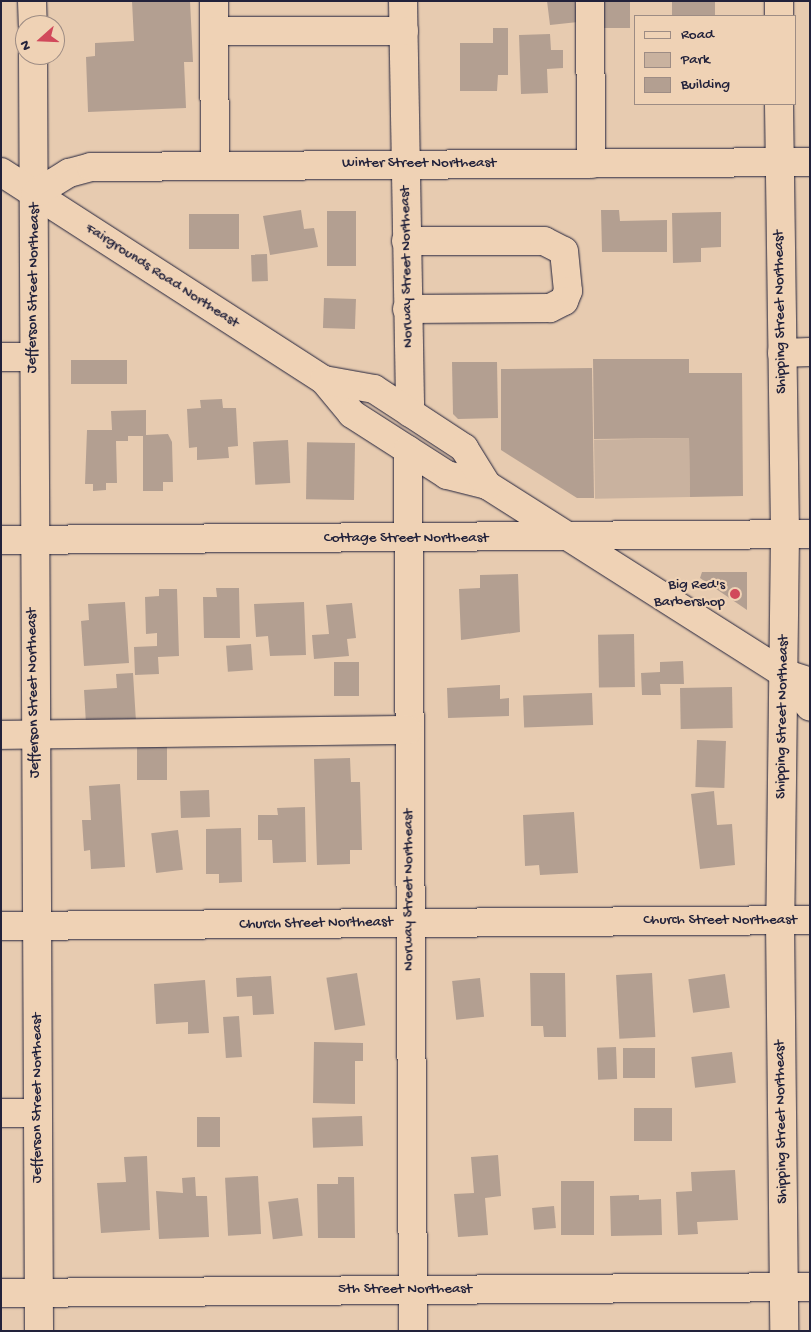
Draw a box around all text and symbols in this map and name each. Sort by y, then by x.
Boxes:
north arrow [15,15,65,65]
legend [634,15,796,105]
text: Road [681,26,714,44]
text: N [17,38,36,52]
text: Park [681,51,710,69]
text: Building [681,76,730,94]
street label: Winter Street Northeast [342,155,496,173]
street label: Norway Street Northeast [397,186,417,348]
street label: Jefferson Street Northeast [24,203,44,373]
street label: Fairgrounds Road Northeast [82,220,242,332]
street label: Shipping Street Northeast [771,230,791,394]
street label: Cottage Street Northeast [324,530,488,548]
place label: Big Red's Barbershop [654,576,725,611]
marker: Big Red's Barbershop [729,588,741,600]
street label: Jefferson Street Northeast [24,608,44,778]
street label: Shipping Street Northeast [773,635,793,799]
street label: Norway Street Northeast [400,809,418,971]
street label: Church Street Northeast [643,912,797,930]
street label: Church Street Northeast [239,914,393,934]
street label: Jefferson Street Northeast [29,1013,47,1183]
street label: Shipping Street Northeast [772,1040,792,1204]
street label: 5th Street Northeast [338,1281,472,1299]

